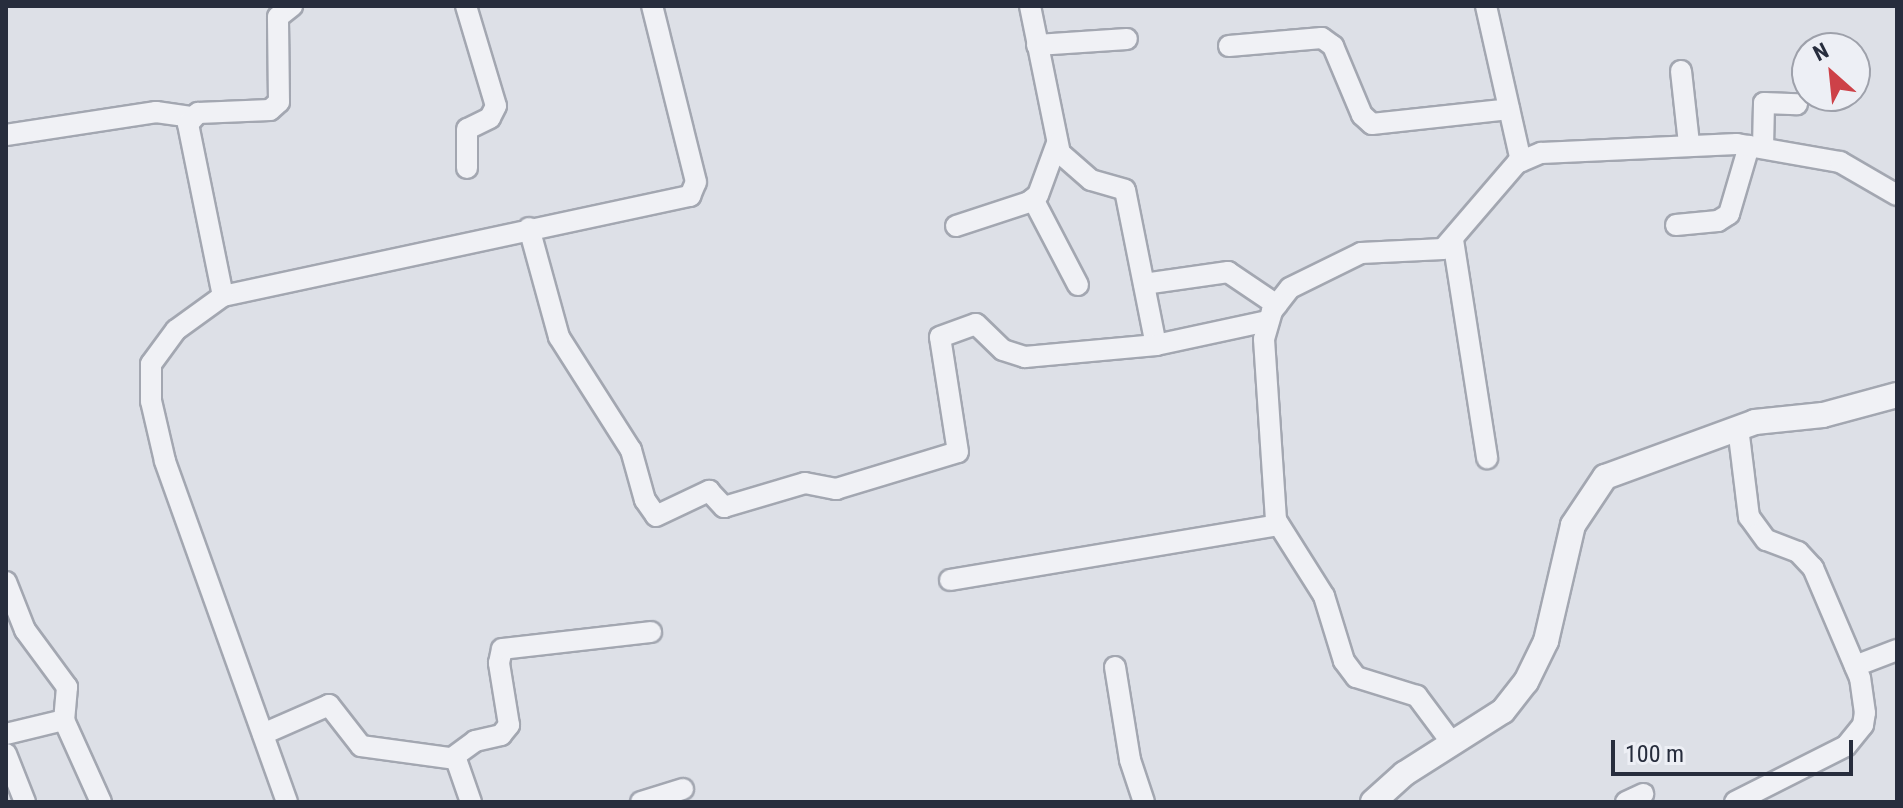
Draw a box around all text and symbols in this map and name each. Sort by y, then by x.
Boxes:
north arrow [1791,32,1871,112]
text: N [1809,38,1832,66]
scale bar [1615,724,1857,774]
text: 100 m [1625,740,1684,768]

